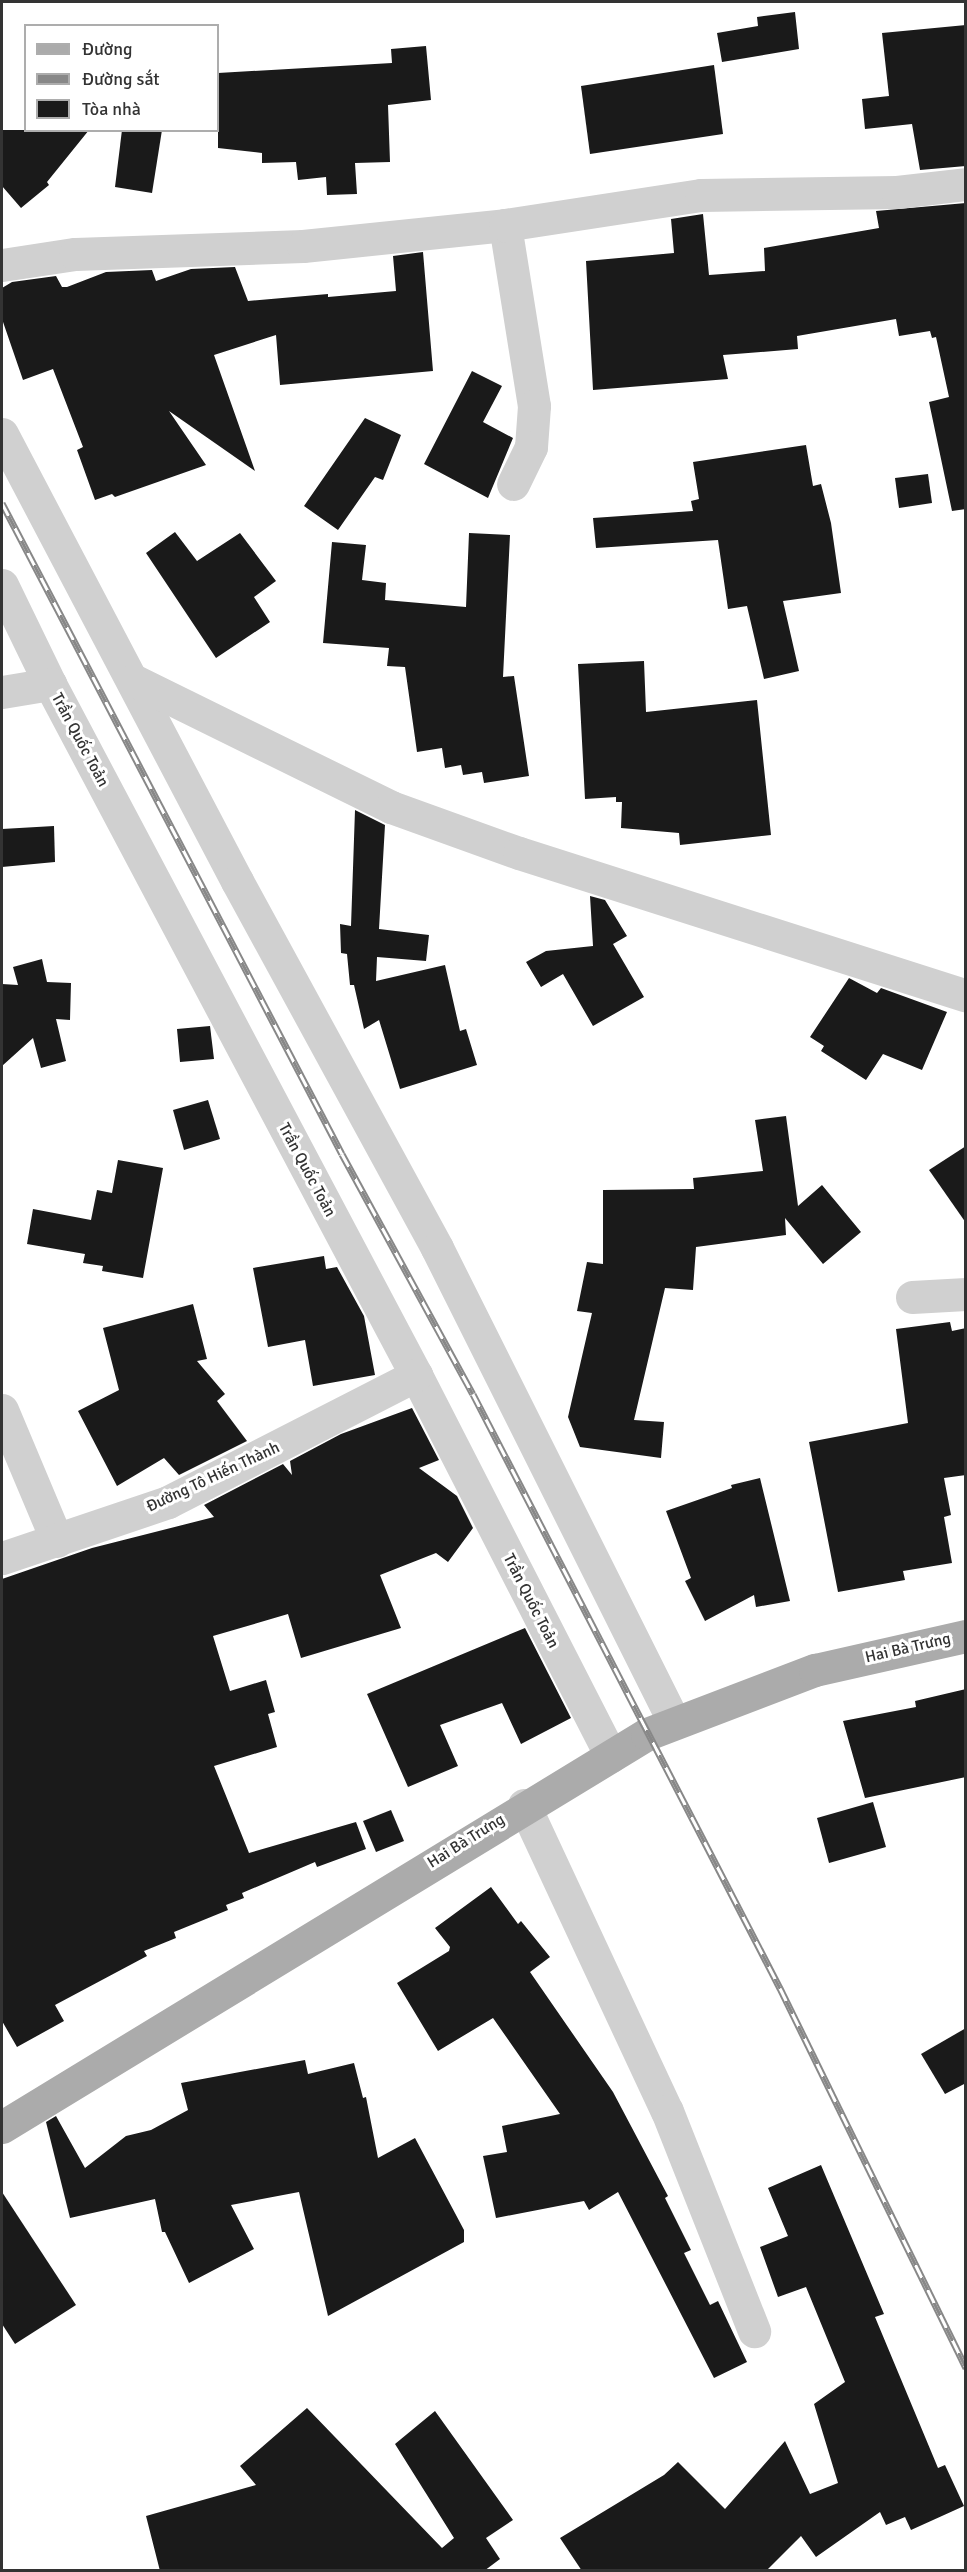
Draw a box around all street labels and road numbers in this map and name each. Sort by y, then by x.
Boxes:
street label: Trần Quốc Toản [47,690,113,790]
street label: Trần Quốc Toản [274,1120,340,1220]
street label: Đường Tô Hiến Thành [143,1438,283,1516]
street label: Trần Quốc Toản [499,1551,563,1651]
street label: Hai Bà Trưng [863,1629,953,1667]
street label: Hai Bà Trưng [424,1810,508,1872]

